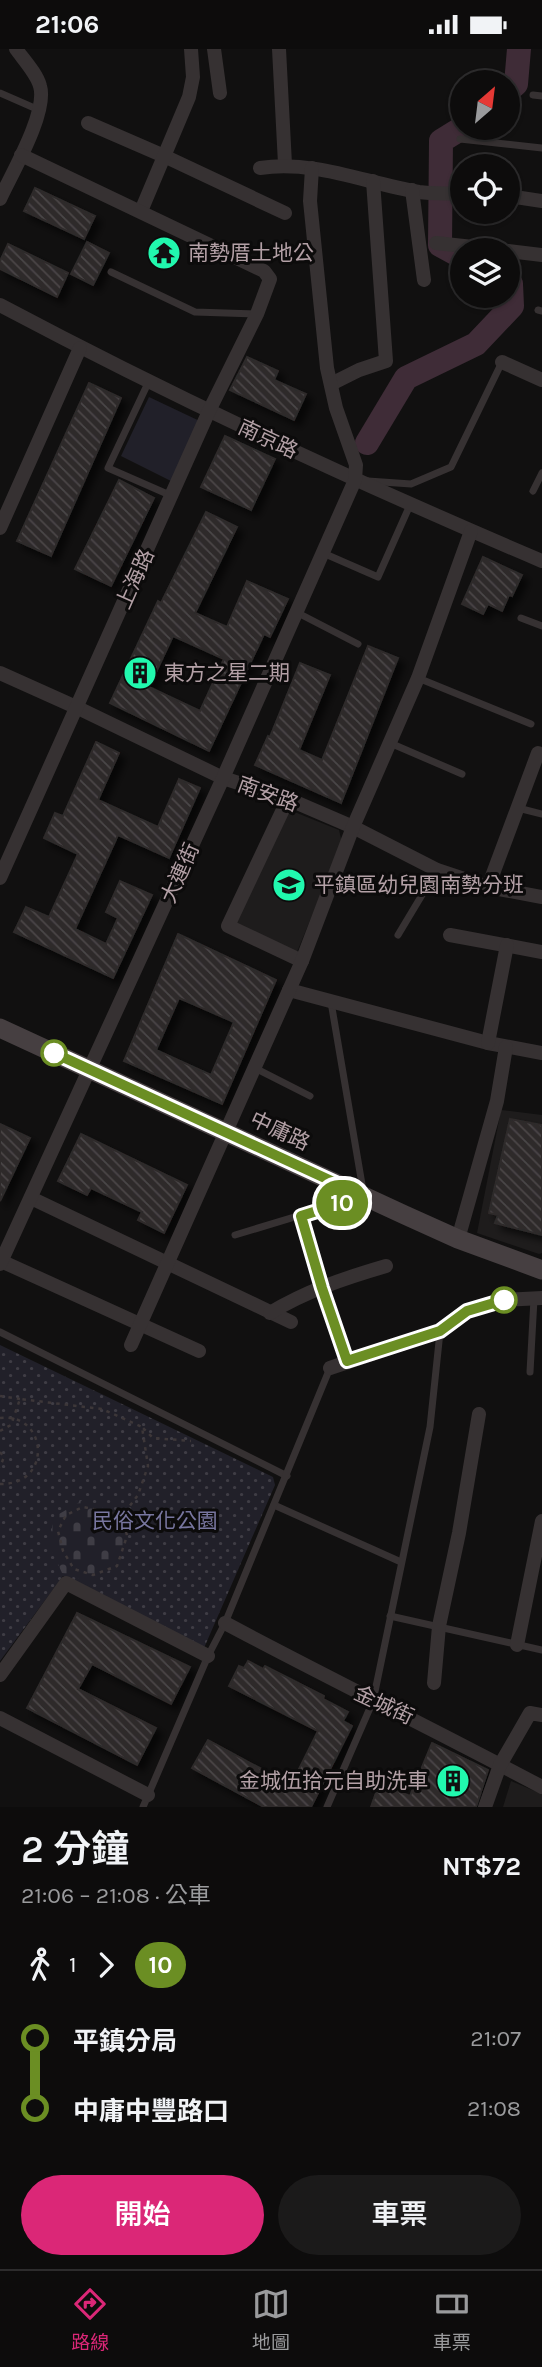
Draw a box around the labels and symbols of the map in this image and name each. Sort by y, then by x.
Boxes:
north arrow [450,70,520,140]
temple icon: 南勢厝土地公 [145,234,183,272]
place label: 南勢厝土地公 [188,241,314,265]
street label: 南京路 [234,415,302,463]
street label: 上海路 [111,545,159,613]
building icon: 東方之星二期 [121,654,159,692]
place label: 東方之星二期 [164,661,290,685]
street label: 南安路 [234,772,302,816]
street label: 大連街 [156,839,204,907]
school or university icon: 平鎮區幼兒園南勢分班 [270,866,308,904]
place label: 平鎮區幼兒園南勢分班 [314,873,524,897]
unlabelled marker [41,1040,67,1066]
street label: 中庸路 [246,1107,314,1155]
line badge: 10 [310,1180,374,1226]
unlabelled marker [491,1287,517,1313]
park label: 民俗文化公園 [92,1509,218,1533]
street label: 金城街 [350,1681,418,1729]
building icon: 金城伍拾元自助洗車 [434,1762,472,1800]
place label: 金城伍拾元自助洗車 [239,1769,428,1793]

